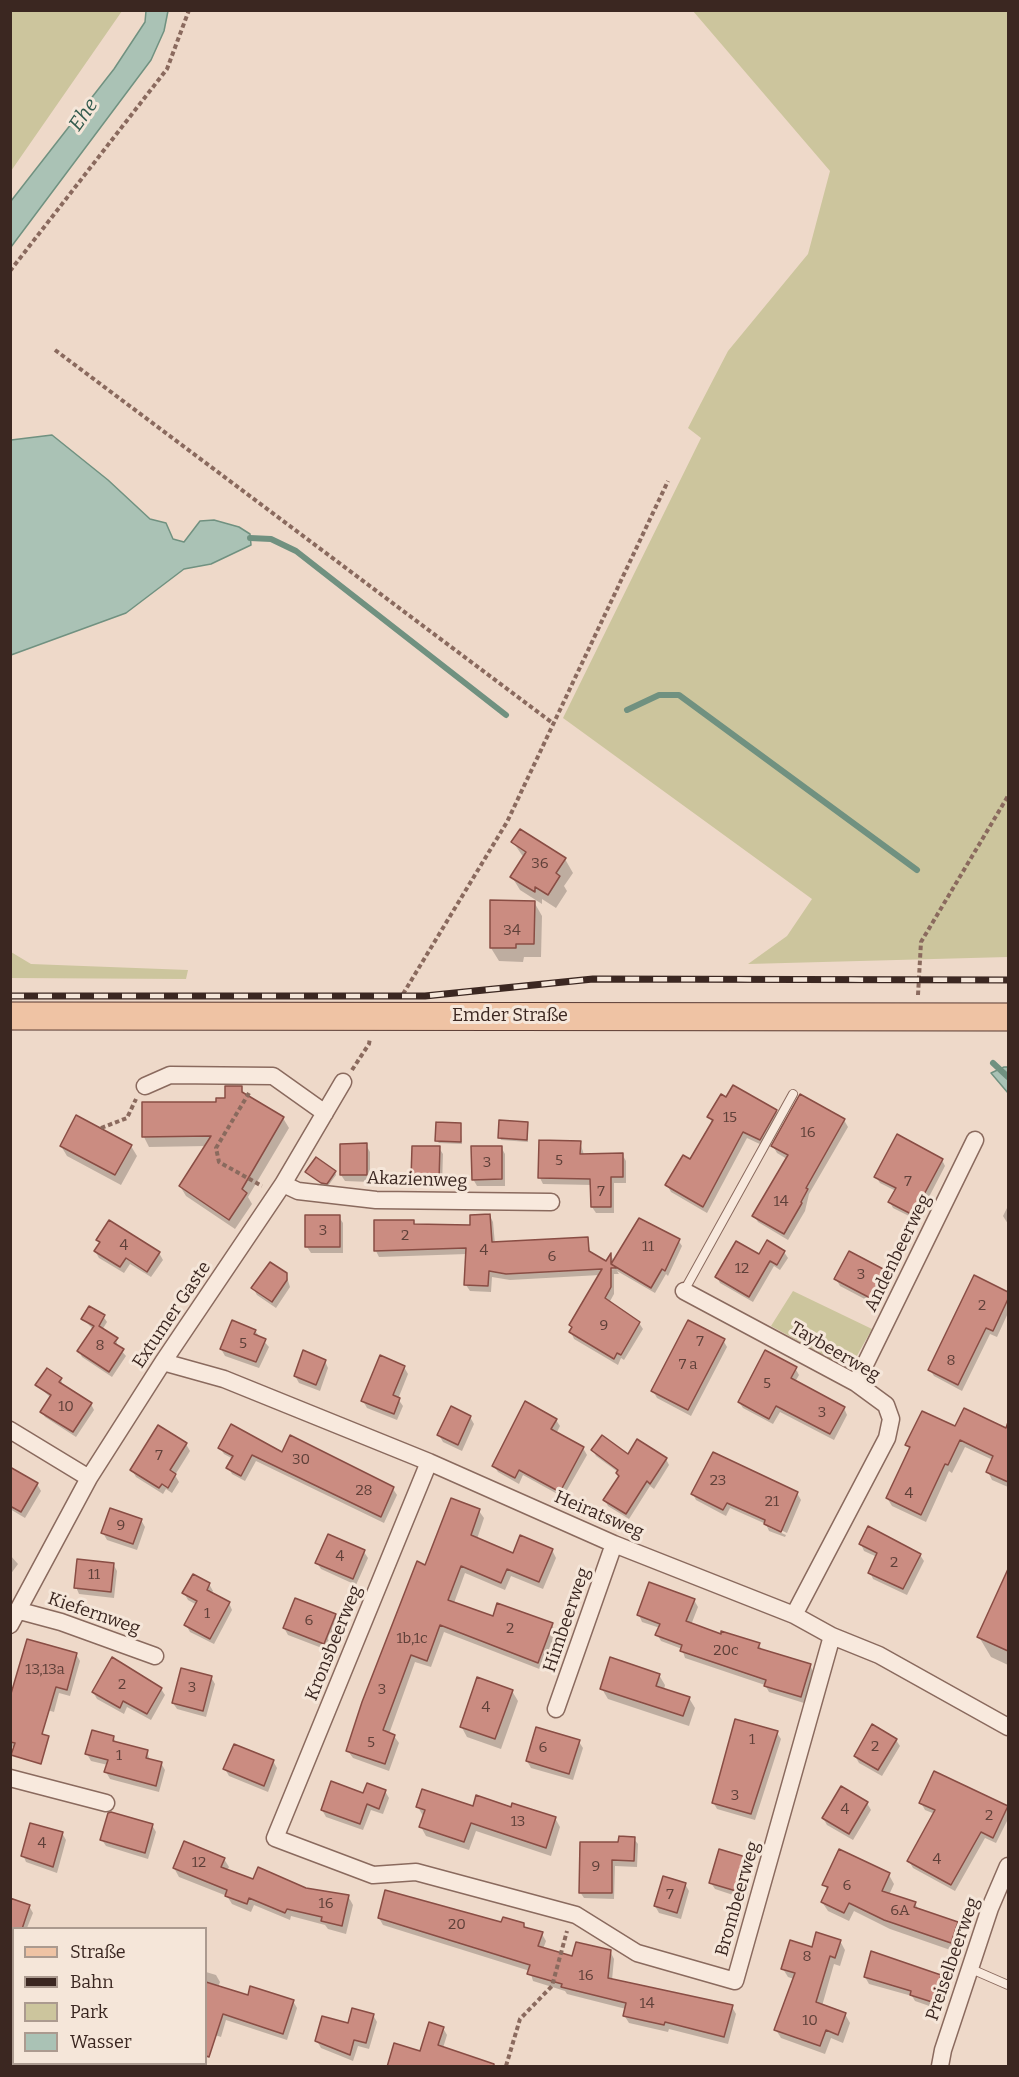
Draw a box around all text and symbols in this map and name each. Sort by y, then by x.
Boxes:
water label: Ehe [64,94,104,136]
house number: 36 [531,855,549,873]
house number: 34 [503,922,521,940]
street label: Emder Straße [452,1005,568,1027]
house number: 15 [723,1109,737,1127]
house number: 16 [801,1124,815,1142]
house number: 5 [555,1152,563,1170]
house number: 3 [483,1154,491,1172]
street label: Akazienweg [366,1167,468,1193]
house number: 7 [904,1173,912,1191]
house number: 7 [597,1183,605,1201]
street label: Andenbeerweg [860,1191,936,1315]
house number: 14 [774,1193,788,1211]
house number: 3 [319,1222,327,1240]
house number: 2 [401,1227,409,1245]
house number: 4 [120,1237,128,1255]
house number: 11 [642,1238,654,1256]
house number: 4 [480,1242,488,1260]
house number: 6 [548,1248,556,1266]
street label: Extumer Gaste [128,1257,216,1373]
house number: 12 [735,1260,749,1278]
house number: 3 [857,1266,865,1284]
house number: 2 [978,1297,986,1315]
house number: 9 [600,1317,608,1335]
street label: Taybeerweg [786,1318,884,1386]
house number: 7 [696,1333,704,1351]
house number: 5 [239,1335,247,1353]
house number: 8 [95,1337,105,1355]
house number: 8 [946,1352,956,1370]
house number: 7 a [679,1356,697,1374]
house number: 5 [763,1375,771,1393]
house number: 10 [58,1398,74,1416]
house number: 3 [818,1404,826,1422]
house number: 7 [155,1447,163,1465]
house number: 30 [292,1451,310,1469]
house number: 23 [710,1472,726,1490]
house number: 28 [355,1482,373,1500]
house number: 4 [905,1485,913,1503]
street label: Heiratsweg [551,1486,647,1544]
house number: 21 [765,1493,779,1511]
house number: 9 [117,1517,125,1535]
house number: 4 [336,1548,344,1566]
house number: 2 [890,1554,898,1572]
street label: Himbeerweg [539,1565,595,1675]
house number: 11 [88,1566,100,1584]
street label: Kronsbeerweg [301,1582,367,1704]
street label: Kiefernweg [45,1588,143,1640]
house number: 1 [204,1605,210,1623]
house number: 6 [305,1612,313,1630]
house number: 2 [506,1620,514,1638]
house number: 1b,1c [396,1630,428,1648]
house number: 20c [713,1642,739,1660]
house number: 13,13a [25,1661,65,1679]
house number: 2 [118,1676,126,1694]
house number: 3 [188,1679,196,1697]
house number: 3 [378,1681,386,1699]
house number: 4 [482,1699,490,1717]
house number: 1 [749,1731,755,1749]
house number: 5 [367,1734,375,1752]
house number: 2 [871,1738,879,1756]
house number: 6 [539,1739,547,1757]
house number: 1 [116,1747,122,1765]
house number: 3 [731,1787,739,1805]
house number: 4 [841,1801,849,1819]
house number: 2 [985,1807,993,1825]
house number: 13 [511,1813,525,1831]
house number: 4 [38,1835,46,1853]
street label: Brombeerweg [711,1839,765,1959]
house number: 4 [933,1851,941,1869]
house number: 12 [192,1854,206,1872]
house number: 9 [592,1858,600,1876]
house number: 6 [843,1877,851,1895]
house number: 7 [666,1886,674,1904]
street label: Preiselbeerweg [922,1894,984,2024]
house number: 16 [319,1895,333,1913]
house number: 6A [890,1902,910,1920]
house number: 20 [448,1916,466,1934]
legend [12,1927,207,2065]
text: Straße [70,1941,126,1963]
house number: 8 [802,1948,812,1966]
house number: 16 [579,1967,593,1985]
text: Bahn [70,1971,114,1993]
house number: 14 [640,1995,654,2013]
text: Park [70,2001,108,2023]
house number: 10 [802,2012,818,2030]
text: Wasser [70,2031,132,2053]

